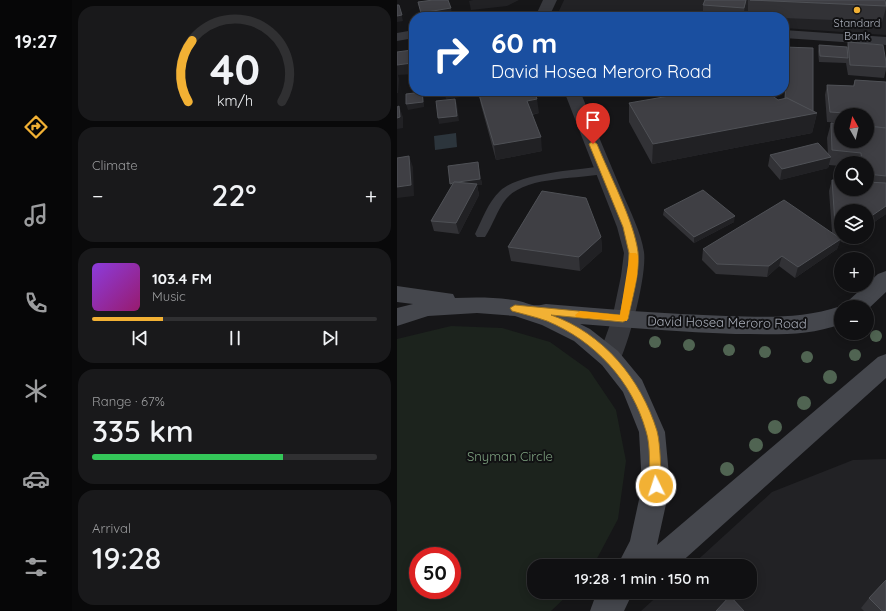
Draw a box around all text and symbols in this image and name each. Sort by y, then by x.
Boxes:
marker: Standard Bank [852,5,862,15]
place label: Standard Bank [834,16,880,43]
text: 60 m [491,25,557,60]
icon: right [425,28,477,80]
text: 19:27 [15,30,57,53]
text: 40 [210,42,260,94]
text: David Hosea Meroro Road [491,60,712,83]
text: km/h [216,91,253,109]
pin [576,103,610,144]
north arrow [834,108,874,148]
map controls [834,108,874,340]
icon: arrive [582,109,604,131]
icon: directions [22,113,50,141]
button: search [834,156,874,196]
text: Climate [92,157,138,173]
text: 22° [212,176,257,214]
text: − [92,182,103,210]
text: + [365,182,377,210]
icon: music [22,201,50,229]
button: layers [834,204,874,244]
button: + [834,252,874,292]
text: 103.4 FM [152,269,212,288]
text: Music [152,288,186,304]
icon: phone [22,289,50,317]
button: − [834,300,874,340]
street label: David Hosea Meroro Road [647,313,807,331]
icon: previous [129,327,151,349]
icon: pause [224,327,246,349]
icon: next [319,327,341,349]
icon: climate [22,377,50,405]
text: Range · 67% [92,393,165,409]
text: 335 km [92,412,194,450]
park label: Snyman Circle [467,448,553,464]
icon: car [22,465,50,493]
position arrow [635,465,677,507]
text: Arrival [92,520,131,536]
text: 19:28 [92,539,161,577]
speed limit sign: 50 [409,547,461,599]
icon: filters [22,553,50,581]
text: 19:28 · 1 min · 150 m [575,569,709,588]

